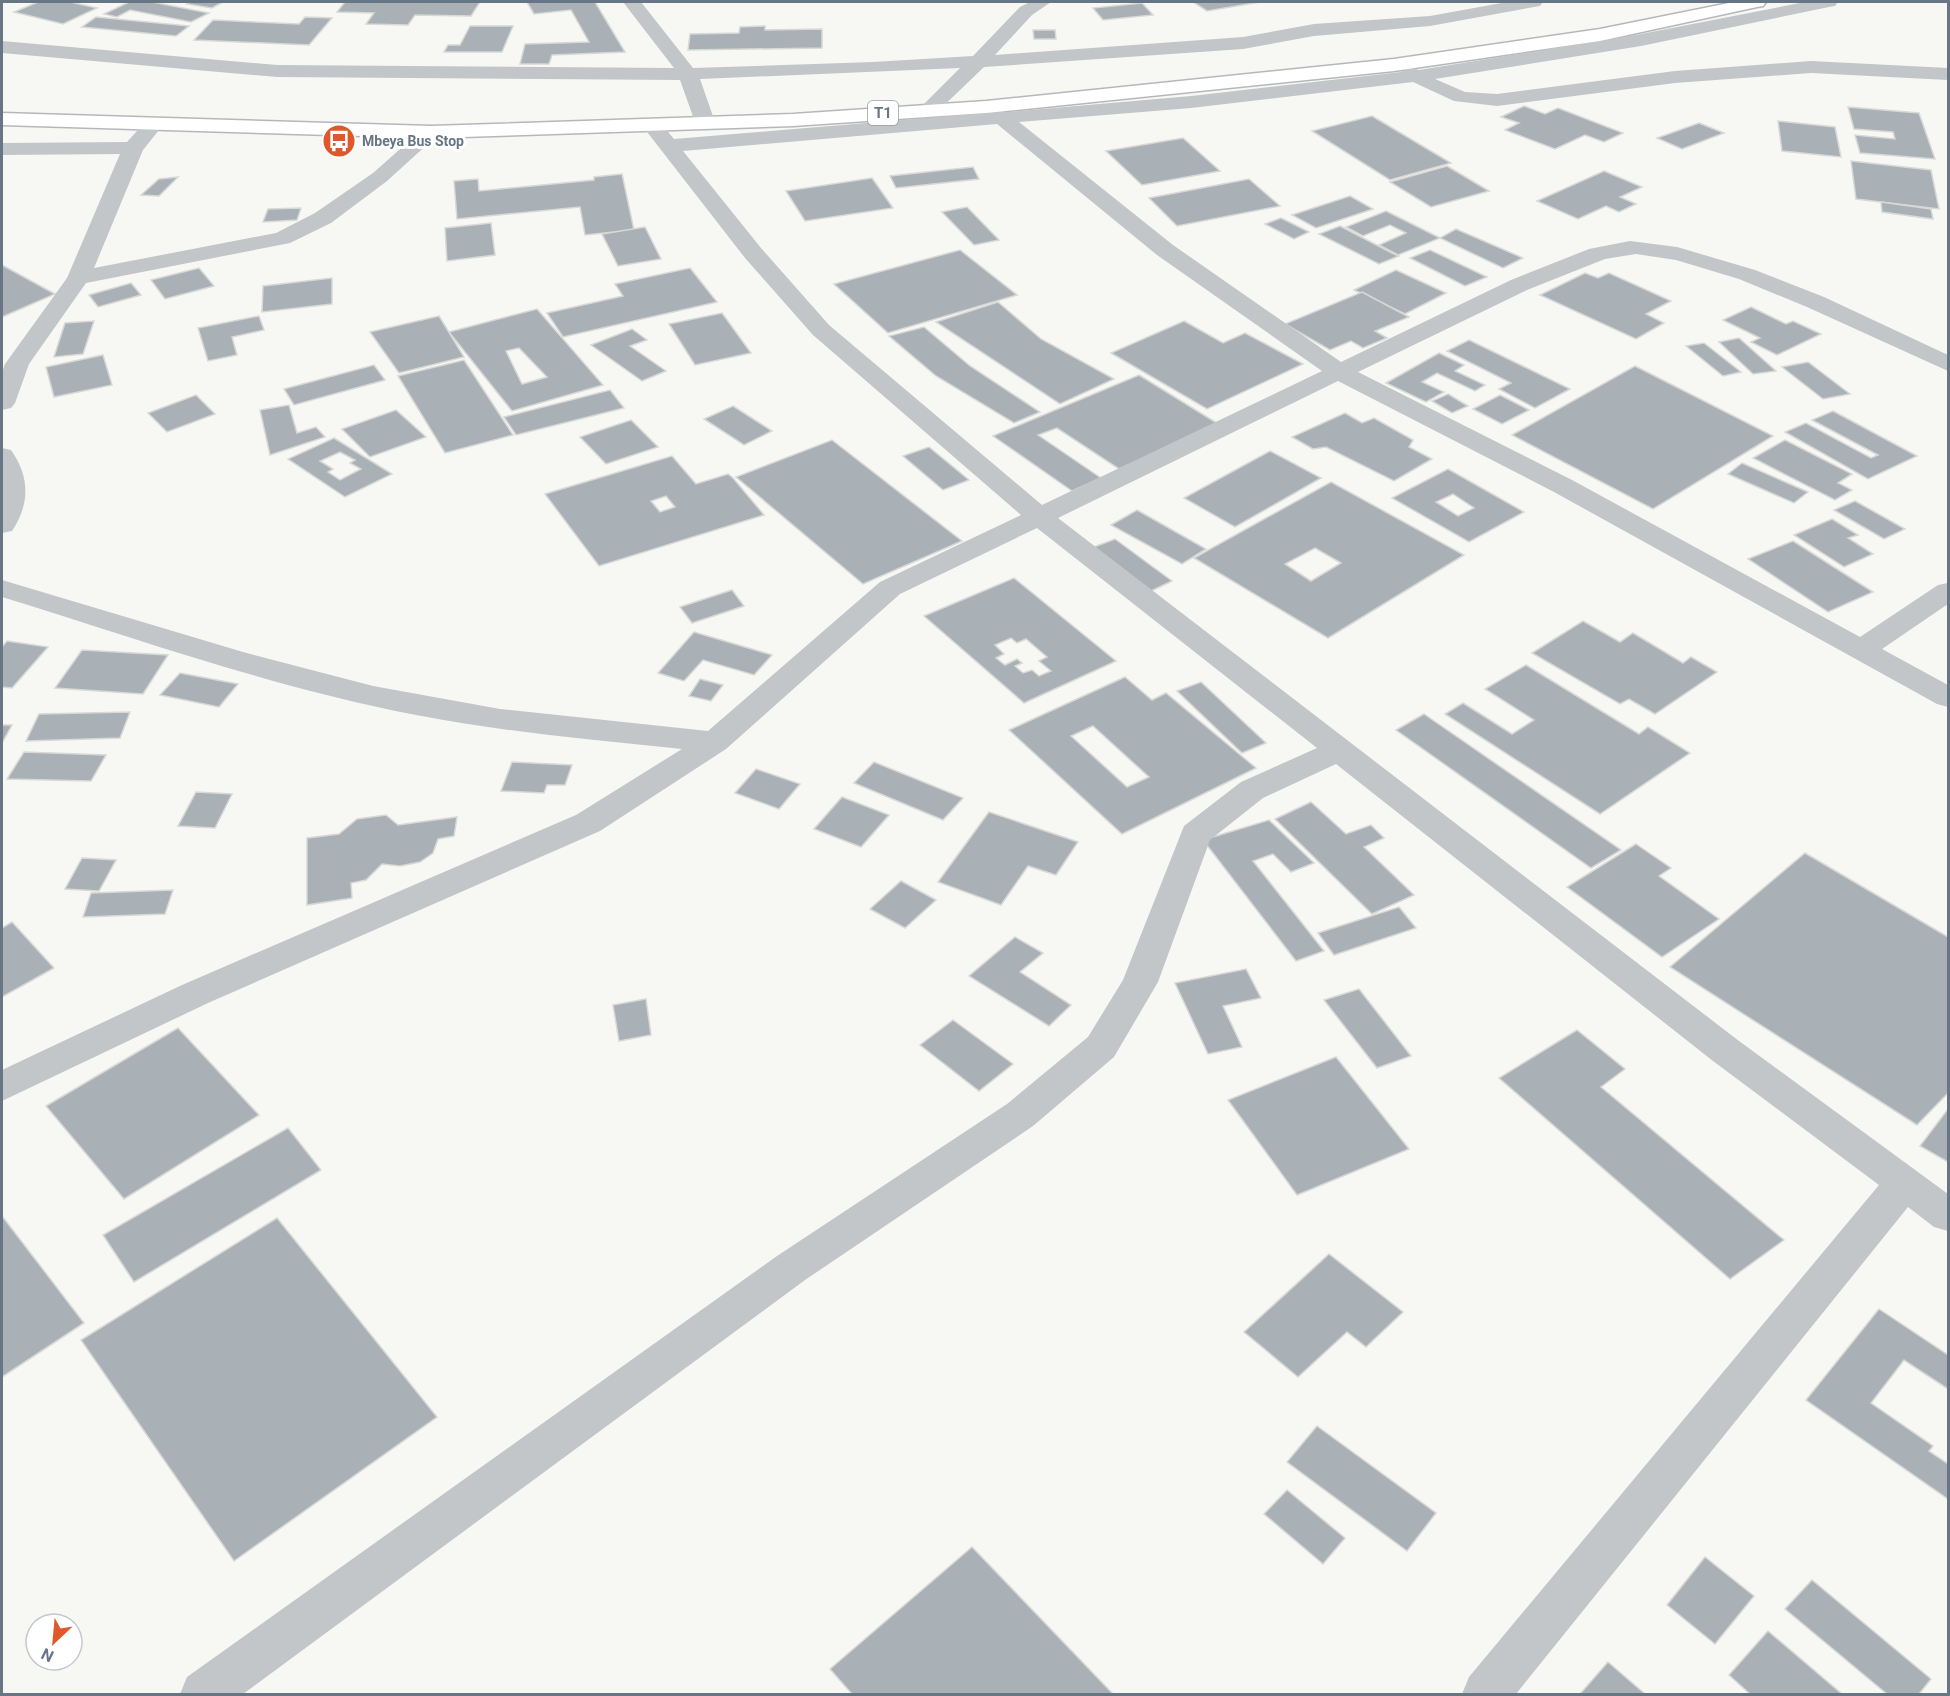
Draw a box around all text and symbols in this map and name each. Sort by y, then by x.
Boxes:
road number: T1 [868,101,898,125]
bus stop icon: Mbeya Bus Stop [321,123,357,159]
place label: Mbeya Bus Stop [362,133,464,149]
north arrow [24,1612,84,1672]
text: N [38,1644,57,1666]

